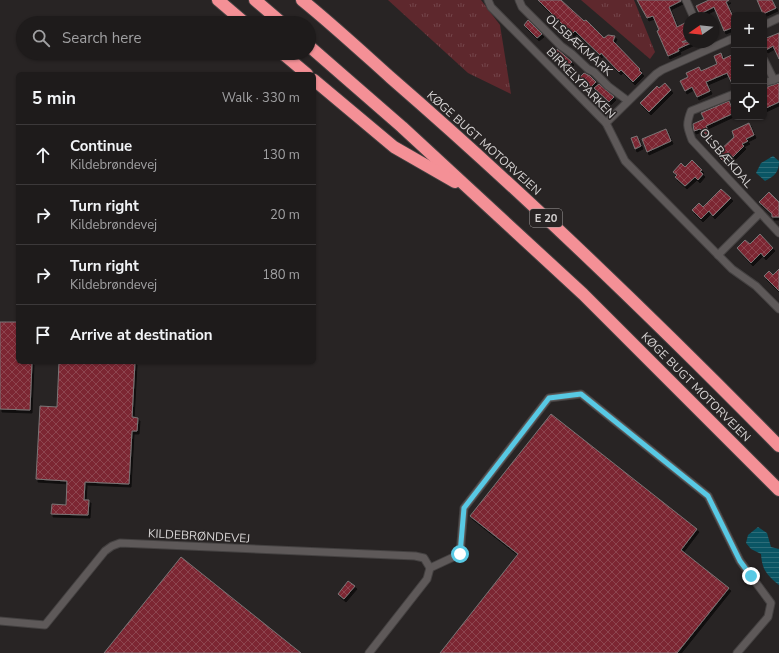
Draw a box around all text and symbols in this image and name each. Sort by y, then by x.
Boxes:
street label: OLSBÆKMARK [542,11,616,80]
north arrow [683,12,719,48]
map controls [731,12,767,120]
button: + [731,12,767,48]
search box [16,16,316,60]
icon: search [30,27,52,49]
text: Search here [62,28,142,48]
street label: BIRKELYPARKEN [543,44,619,122]
button: − [731,48,767,84]
button: locate [731,84,767,120]
text: 5 min [32,87,76,110]
street label: KØGE BUGT MOTORVEJEN [423,87,545,199]
text: Walk · 330 m [222,89,300,107]
street label: OLSBÆKDAL [696,125,757,192]
text: Continue [70,136,132,156]
icon: ahead [32,144,54,166]
text: 130 m [262,146,300,164]
text: Kildebrøndevej [70,156,157,174]
text: Turn right [70,196,139,216]
icon: right [32,204,54,226]
text: 20 m [270,206,300,224]
road number: E 20 [530,209,562,227]
text: Kildebrøndevej [70,216,157,234]
text: Turn right [70,256,139,276]
icon: right [32,264,54,286]
text: 180 m [262,266,300,284]
text: Kildebrøndevej [70,276,157,294]
icon: arrive [32,324,54,346]
text: Arrive at destination [70,325,213,345]
street label: KØGE BUGT MOTORVEJEN [638,329,754,445]
street label: KILDEBRØNDEVEJ [148,525,250,547]
route start [451,545,469,563]
route end [742,567,760,585]

